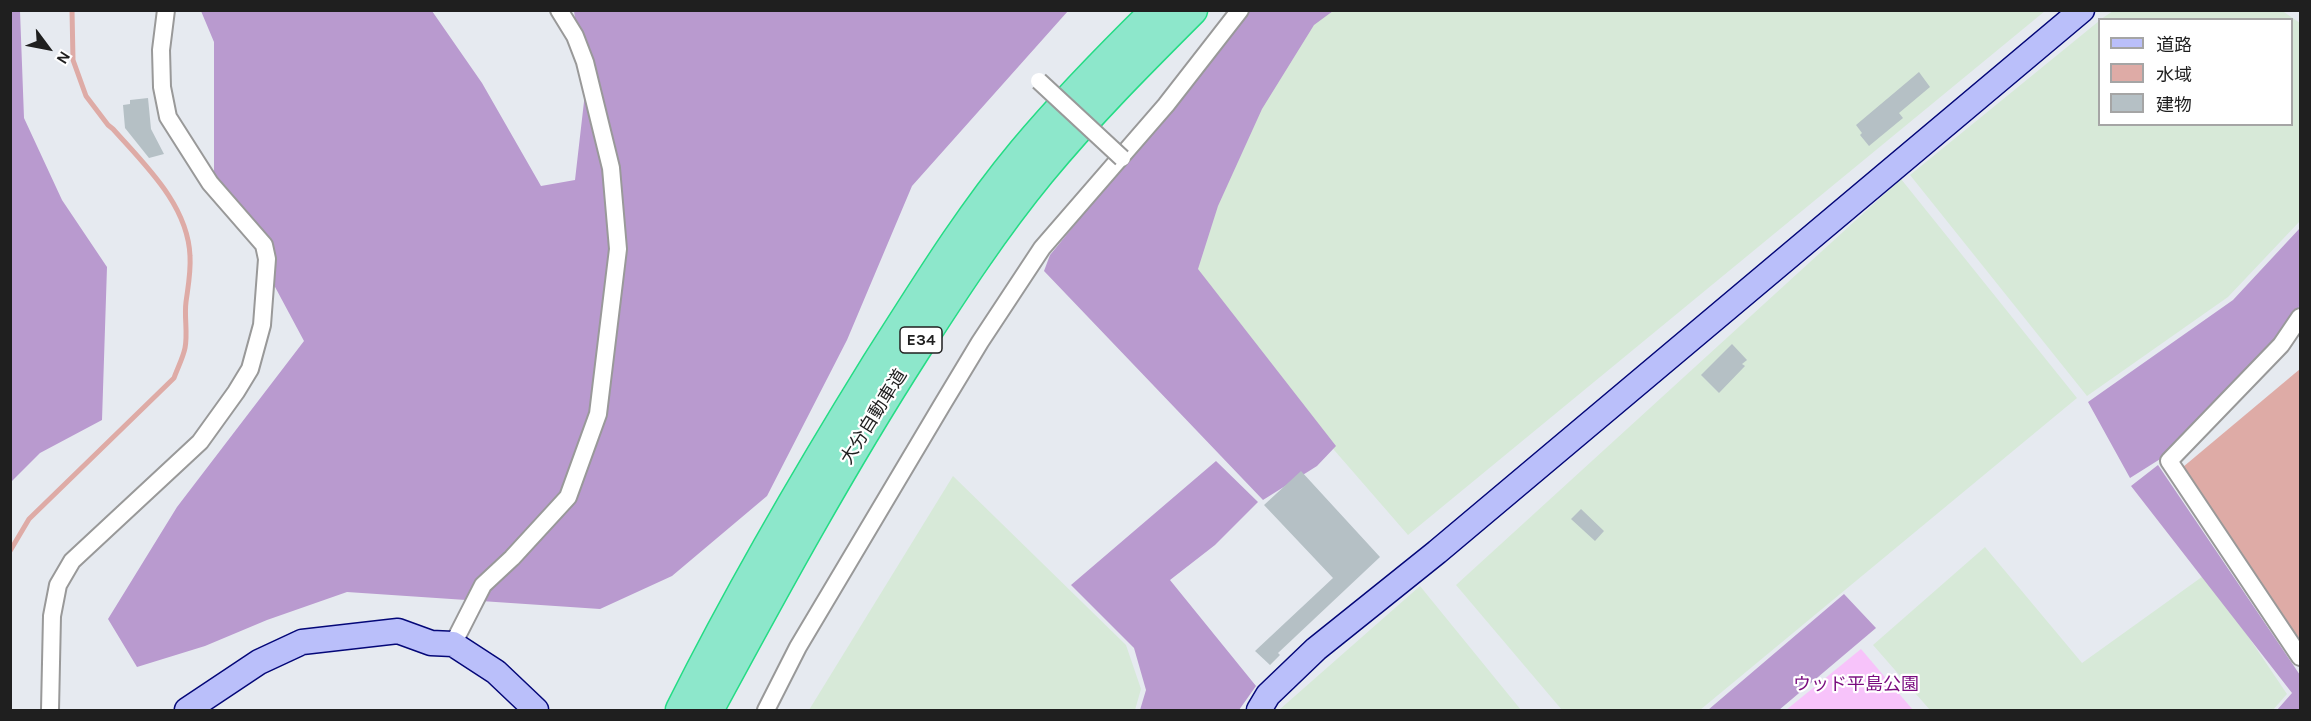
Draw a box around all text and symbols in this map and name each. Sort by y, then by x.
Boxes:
north arrow [18,18,78,78]
legend [2098,18,2293,126]
text: 道路 [2156,34,2192,56]
text: N [53,48,75,68]
text: 水域 [2156,64,2192,86]
text: 建物 [2156,94,2192,116]
road number: E34 [900,327,942,353]
street label: 大分自動車道 [836,365,912,469]
park label: ウッド平島公園 [1793,674,1919,696]

